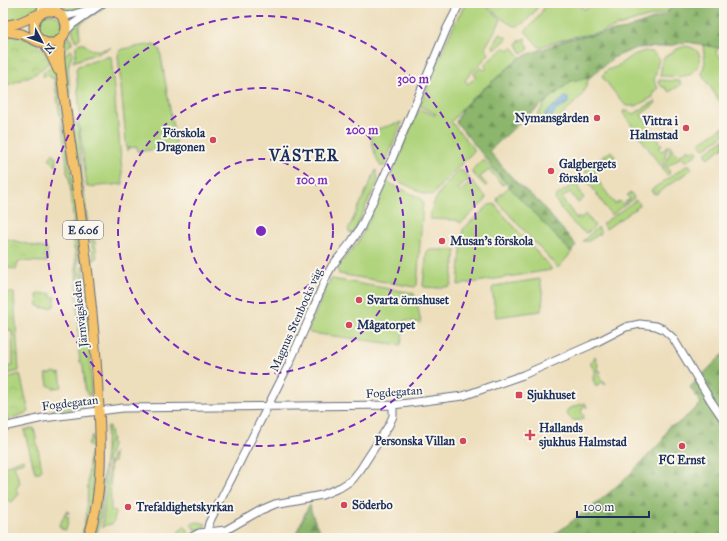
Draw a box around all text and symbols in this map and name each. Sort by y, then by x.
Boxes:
north arrow [22,22,62,62]
text: N [41,40,57,57]
text: 300 m [397,72,430,87]
place label: Nymansgården [515,111,589,126]
marker: Nymansgården [592,113,602,123]
place label: Vittra i Halmstad [630,114,679,142]
text: 200 m [346,123,379,137]
marker: Vittra i Halmstad [681,123,691,133]
place label: Förskola Dragonen [156,126,206,155]
marker: Förskola Dragonen [208,135,218,145]
district label: VÄSTER [268,145,339,165]
place label: Galgbergets förskola [558,157,617,185]
marker: Galgbergets förskola [546,166,556,176]
text: 100 m [296,173,329,187]
road number: E 6.06 [63,221,103,239]
centre of rings [254,224,268,238]
place label: Musan's förskola [450,234,534,248]
marker: Musan's förskola [437,236,447,246]
street label: Magnus Stenbocks väg [267,266,326,374]
street label: Järnvägsleden [69,279,92,350]
place label: Svarta örnshuset [367,293,450,307]
marker: Svarta örnshuset [354,295,364,305]
place label: Mågatorpet [357,318,416,333]
marker: Mågatorpet [344,320,354,330]
street label: Fogdegatan [365,383,423,402]
place label: Sjukhuset [527,388,576,403]
marker: Sjukhuset [514,390,524,400]
street label: Fogdegatan [41,393,100,414]
place label: Hallands sjukhus Halmstad [539,421,628,450]
marker: Hallands sjukhus Halmstad [524,429,536,441]
place label: Personska Villan [375,434,456,448]
marker: Personska Villan [458,436,468,446]
marker: FC Ernst [677,441,687,451]
place label: FC Ernst [659,453,706,467]
scale bar [577,493,649,519]
place label: Söderbo [352,498,393,512]
place label: Trefaldighetskyrkan [135,500,234,515]
marker: Söderbo [339,500,349,510]
text: 100 m [583,500,614,514]
marker: Trefaldighetskyrkan [123,502,133,512]

